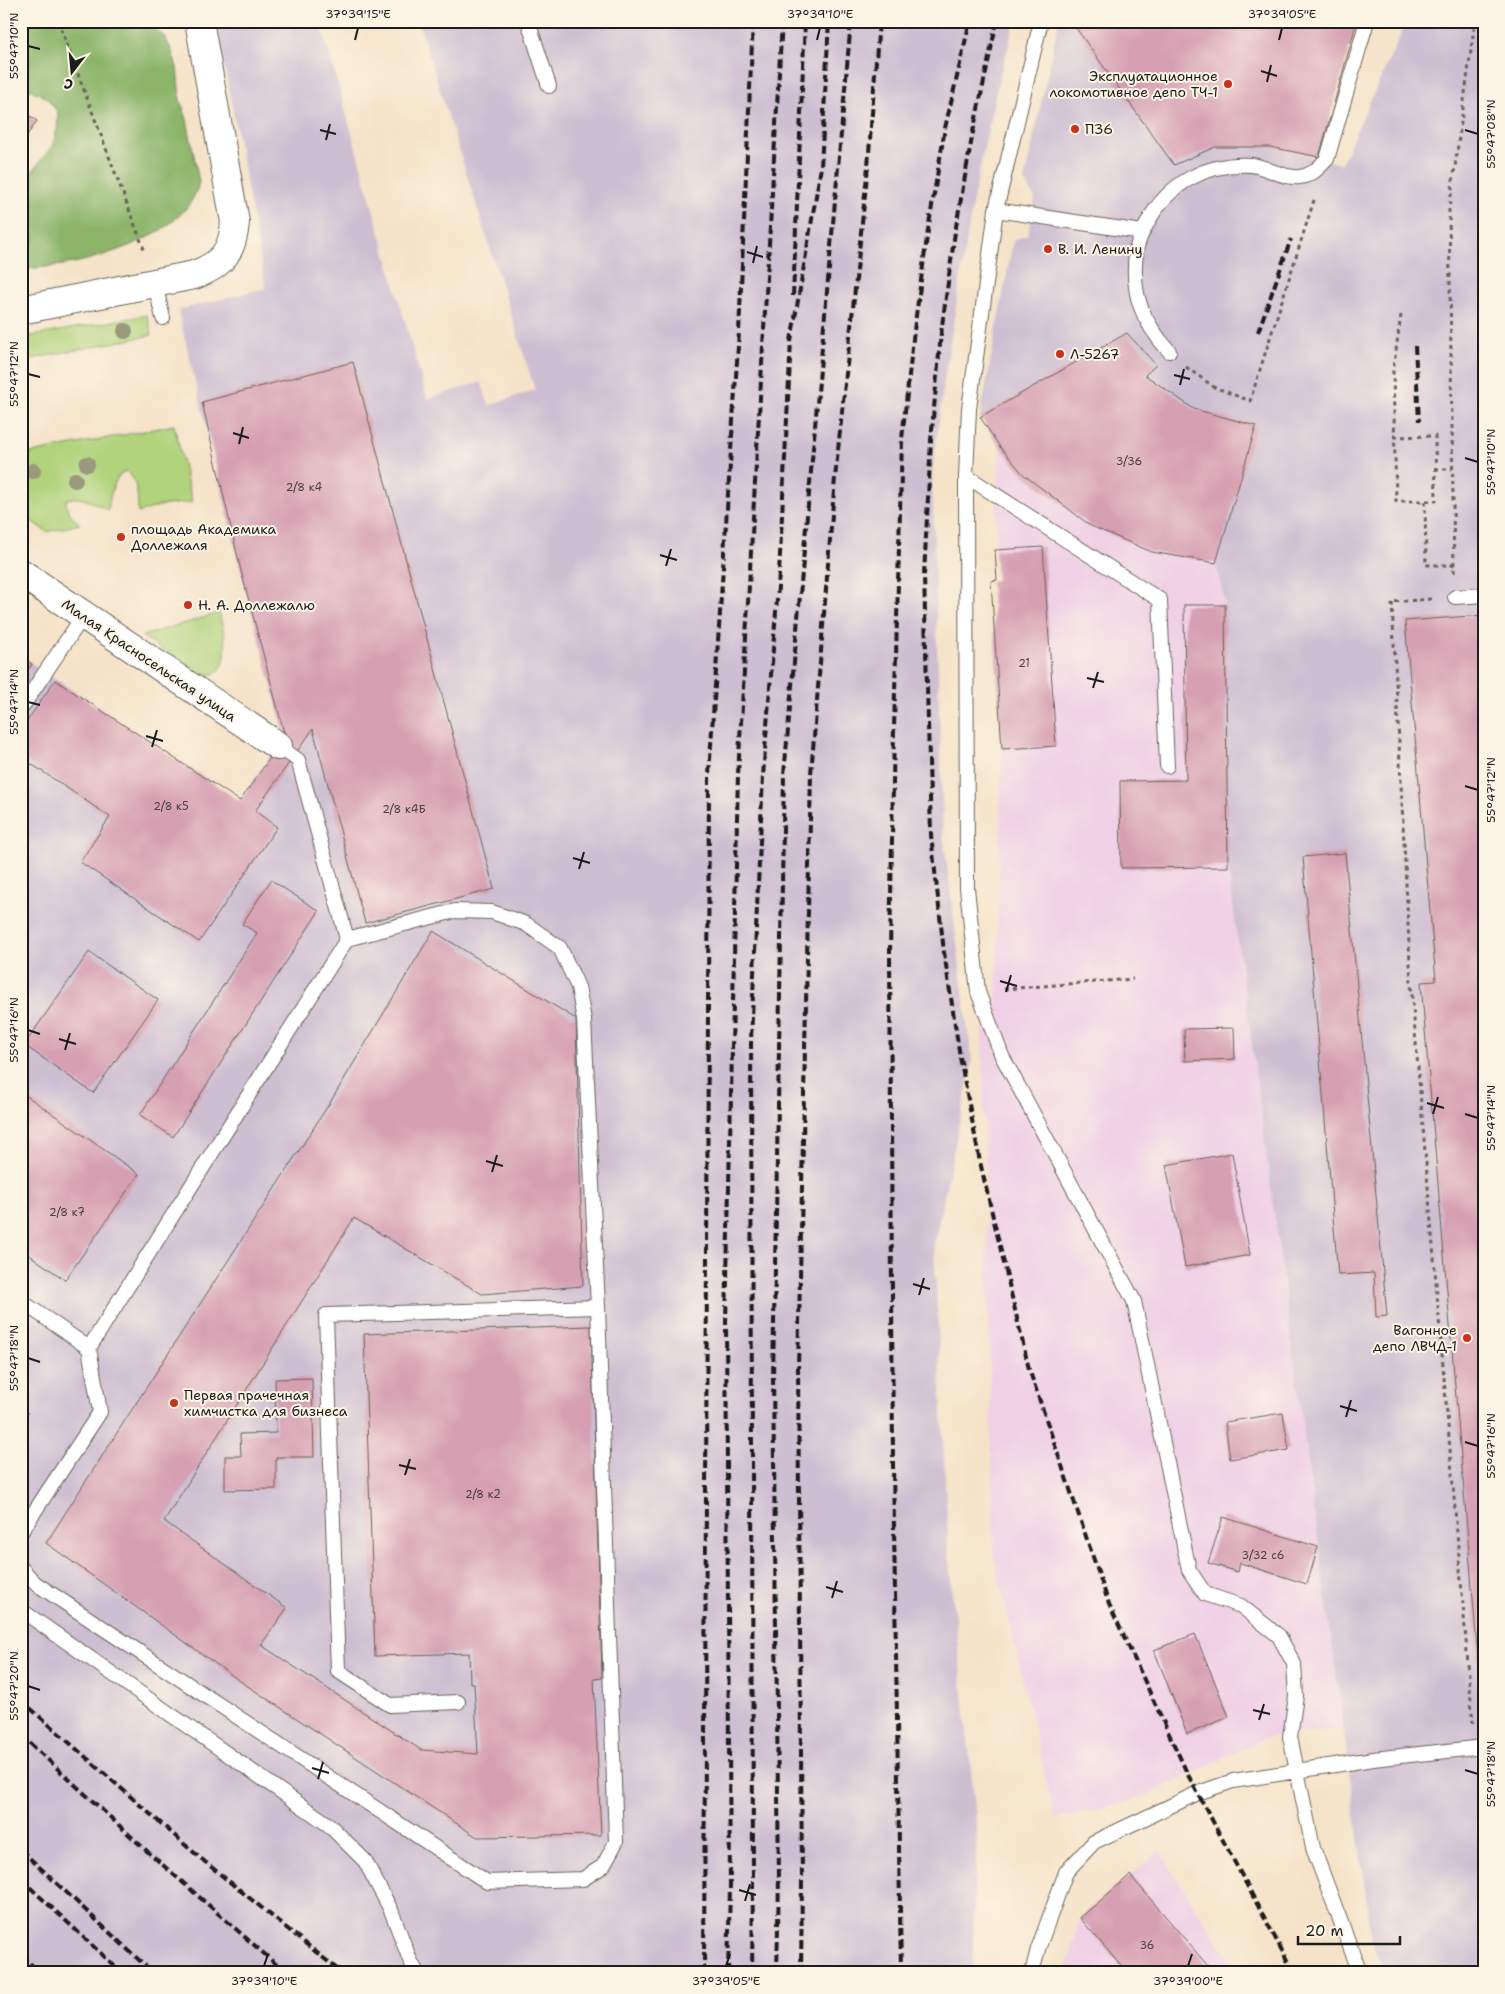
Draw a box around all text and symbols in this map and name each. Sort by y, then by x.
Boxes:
text: 37°39'15"E [325,6,391,22]
text: 37°39'10"E [787,6,853,22]
text: 37°39'05"E [1248,6,1316,22]
text: 55°47'10"N [6,13,22,79]
north arrow [48,48,98,98]
place label: Эксплуатационное локомотивное депо ТЧ-1 [1049,67,1218,101]
text: С [62,75,75,94]
marker: Эксплуатационное локомотивное депо ТЧ-1 [1222,78,1234,90]
text: 55°47'08"N [1483,99,1499,169]
place label: П36 [1085,120,1113,138]
marker: П36 [1069,123,1081,135]
place label: В. И. Ленину [1058,240,1143,258]
marker: В. И. Ленину [1042,243,1054,255]
text: 55°47'12"N [6,341,22,407]
place label: Л-5267 [1070,345,1119,363]
marker: Л-5267 [1054,348,1066,360]
text: 55°47'10"N [1483,429,1499,495]
house number: 3/36 [1116,454,1142,469]
house number: 2/8 к4 [286,480,322,495]
place label: площадь Академика Доллежаля [131,520,276,554]
marker: площадь Академика Доллежаля [115,531,127,543]
street label: Малая Красносельская улица [58,595,240,726]
place label: Н. А. Доллежалю [198,596,315,614]
marker: Н. А. Доллежалю [182,599,194,611]
house number: 21 [1018,656,1030,671]
text: 55°47'14"N [6,669,22,735]
text: 55°47'12"N [1483,757,1499,823]
house number: 2/8 к5 [153,799,189,814]
house number: 2/8 к4Б [382,802,426,817]
text: 55°47'16"N [6,997,22,1063]
text: 55°47'14"N [1483,1085,1499,1151]
house number: 2/8 к7 [49,1205,85,1220]
place label: Вагонное депо ЛВЧД-1 [1373,1321,1457,1355]
text: 55°47'18"N [6,1325,22,1391]
marker: Вагонное депо ЛВЧД-1 [1461,1332,1473,1344]
place label: Первая прачечная химчистка для бизнеса [184,1386,348,1420]
marker: Первая прачечная химчистка для бизнеса [168,1397,180,1409]
text: 55°47'16"N [1483,1413,1499,1479]
house number: 2/8 к2 [465,1487,501,1502]
house number: 3/32 с6 [1242,1548,1284,1563]
text: 55°47'20"N [6,1651,22,1721]
text: 55°47'18"N [1483,1741,1499,1807]
scale bar [1298,1914,1400,1946]
text: 20 m [1305,1921,1344,1941]
house number: 36 [1139,1938,1155,1953]
text: 37°39'10"E [231,1973,297,1989]
text: 37°39'05"E [692,1973,760,1989]
text: 37°39'00"E [1153,1973,1223,1989]

